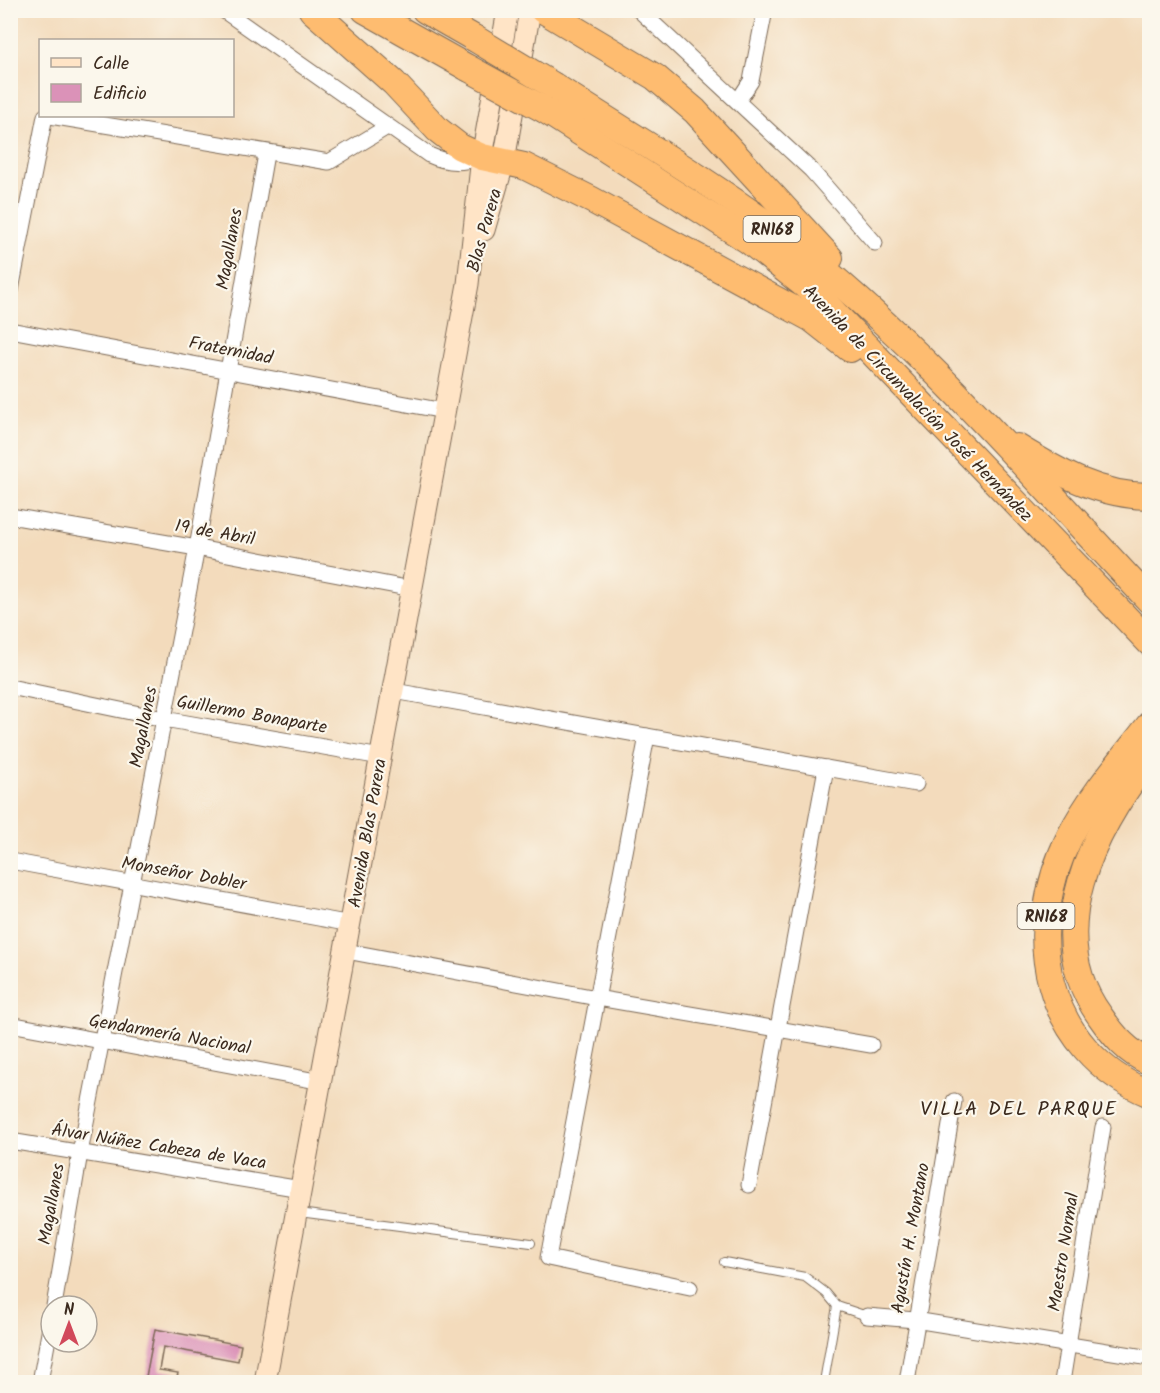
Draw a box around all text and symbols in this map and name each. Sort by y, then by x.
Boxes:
legend [39,39,234,117]
text: Calle [93,50,129,79]
text: Edificio [93,80,147,109]
street label: Blas Parera [460,185,511,276]
street label: Magallanes [209,206,252,292]
road number: RN168 [744,216,800,242]
street label: Avenida de Circunvalación José Hernández [795,279,1039,530]
street label: Fraternidad [186,329,276,374]
street label: 19 de Abril [172,512,258,555]
street label: Magallanes [122,684,167,770]
street label: Guillermo Bonaparte [174,688,329,743]
street label: Avenida Blas Parera [341,756,396,910]
street label: Monseñor Dobler [119,849,249,900]
road number: RN168 [1018,903,1074,929]
street label: Gendarmería Nacional [86,1007,254,1064]
district label: VILLA DEL PARQUE [920,1094,1118,1126]
street label: Álvar Núñez Cabeza de Vaca [49,1116,268,1179]
street label: Magallanes [31,1161,74,1247]
street label: Agustín H. Montano [884,1161,939,1316]
street label: Maestro Normal [1041,1190,1088,1314]
north arrow [39,1294,99,1354]
text: N [64,1298,74,1323]

